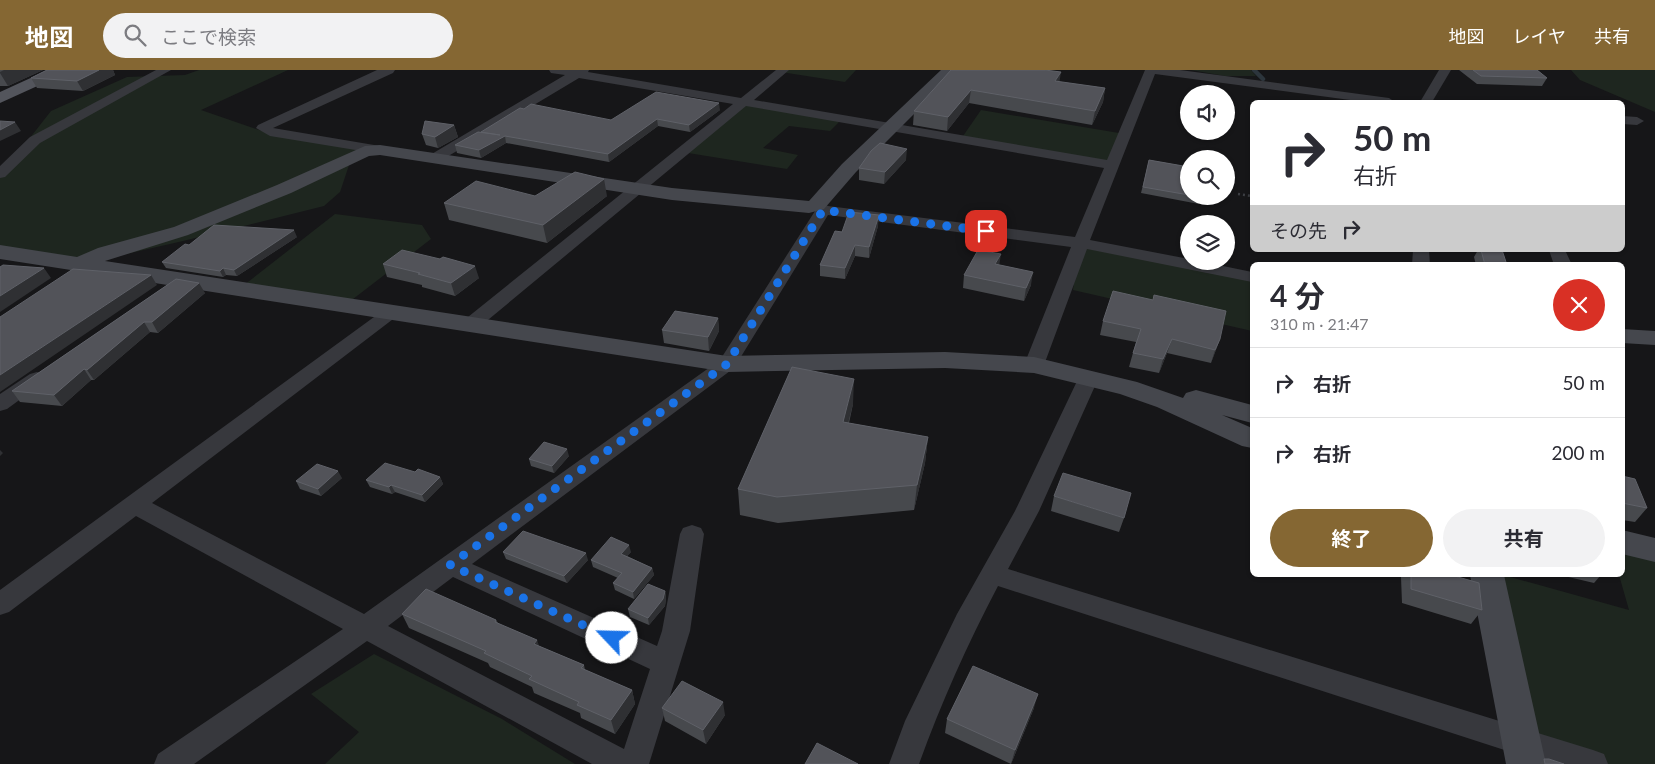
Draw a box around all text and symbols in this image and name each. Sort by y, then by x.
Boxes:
search box [103,13,453,58]
icon: search [121,21,149,49]
text: 地図 [25,22,73,51]
text: ここで検索 [161,25,256,48]
text: 地図 [1449,25,1485,47]
text: レイヤ [1513,25,1566,47]
text: 共有 [1594,25,1630,47]
map controls [1180,85,1235,270]
button: sound [1180,85,1235,140]
text: 50 m [1353,116,1431,158]
icon: right [1270,120,1335,185]
button: search [1180,150,1235,205]
text: 右折 [1353,162,1397,189]
pin [965,210,1007,252]
button: layers [1180,215,1235,270]
icon: right [1337,215,1365,243]
icon: arrive [972,217,1000,245]
text: その先 [1270,219,1327,242]
text: 4 分 [1270,277,1325,313]
button: close [1553,279,1605,331]
text: 310 m · 21:47 [1270,314,1369,333]
icon: right [1270,369,1298,397]
text: 50 m [1562,371,1605,394]
text: 右折 [1313,372,1351,395]
icon: right [1270,439,1298,467]
text: 200 m [1551,441,1605,464]
text: 右折 [1313,442,1351,465]
button: 終了 [1270,509,1433,567]
button: 共有 [1443,509,1605,567]
position arrow [585,611,637,663]

